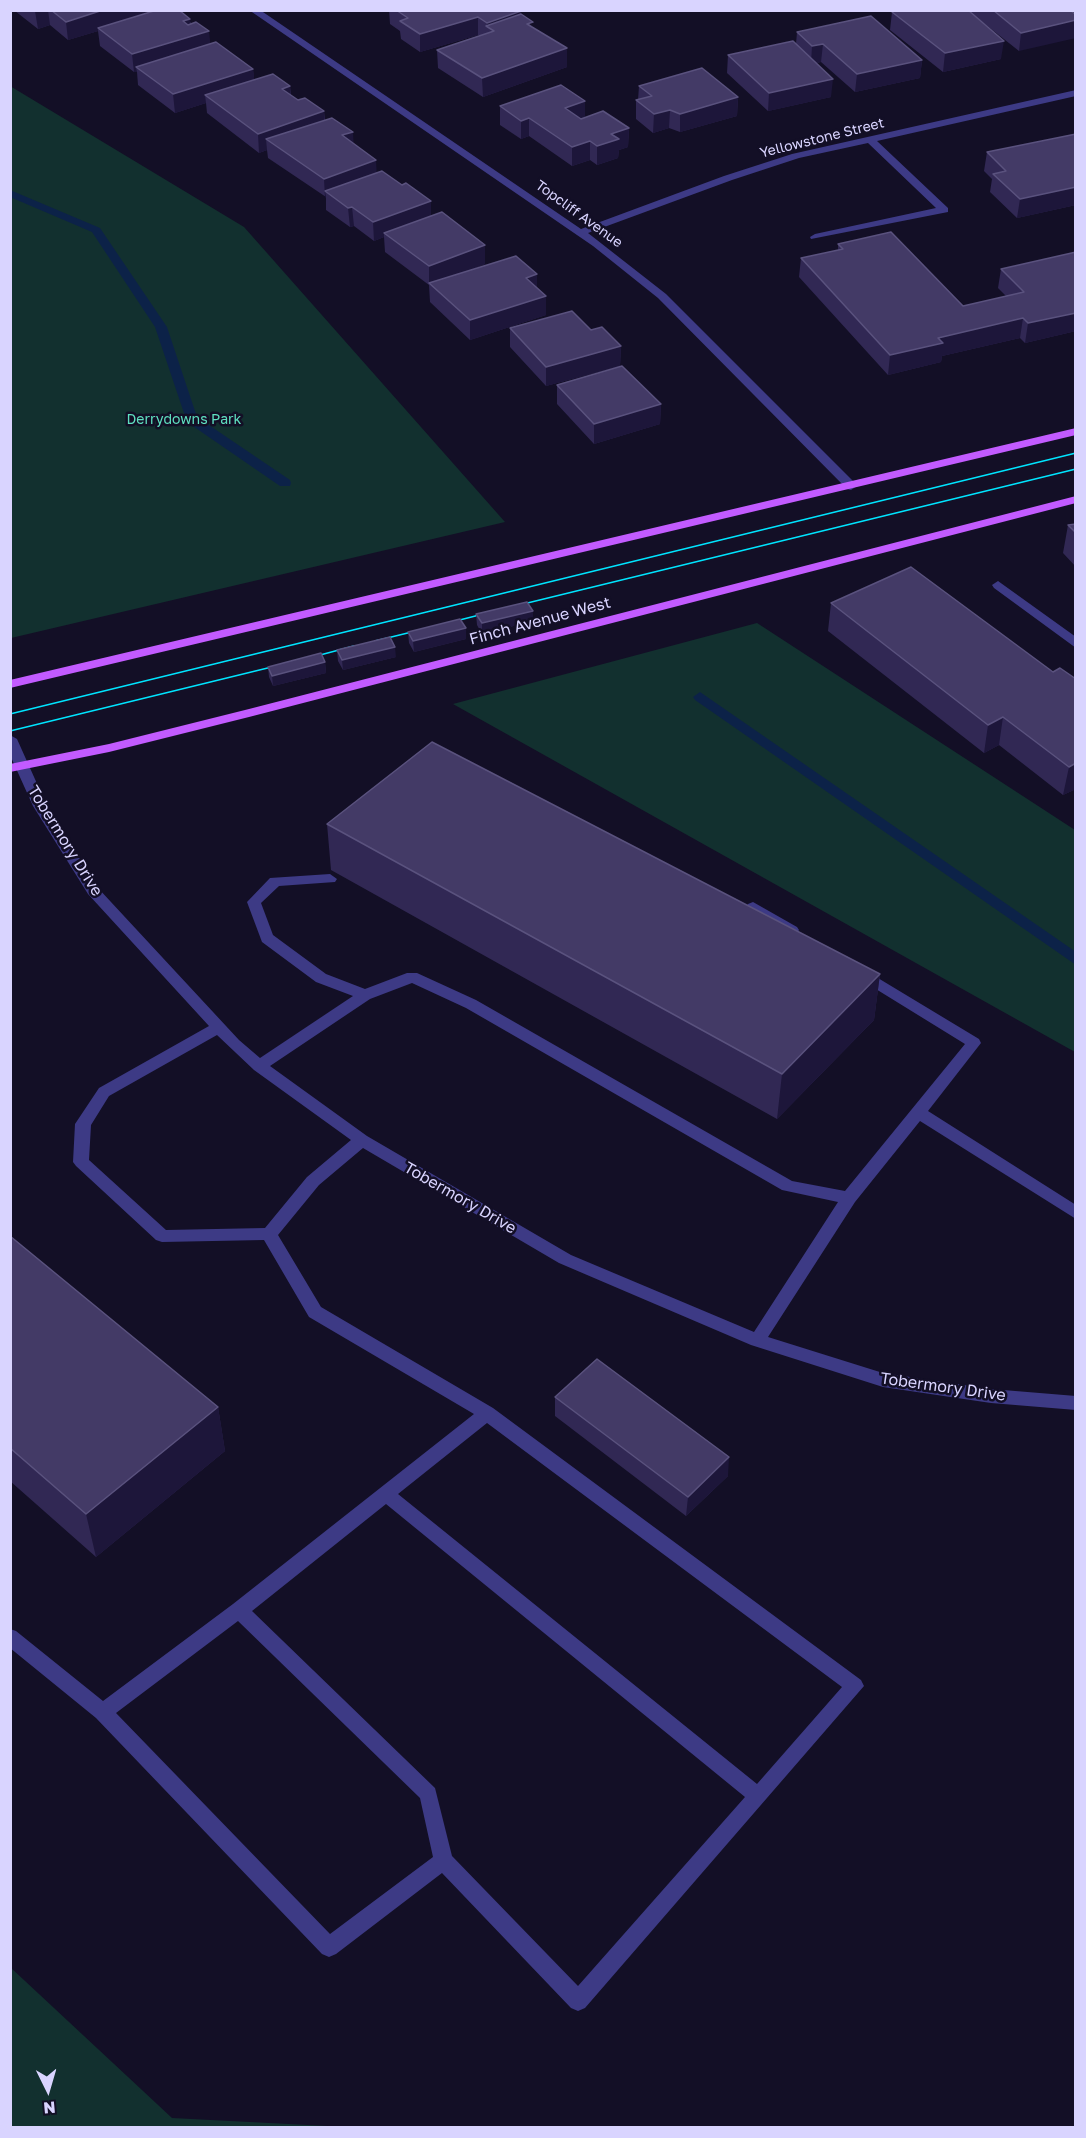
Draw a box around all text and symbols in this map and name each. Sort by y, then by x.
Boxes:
street label: Yellowstone Street [758,114,886,162]
street label: Topcliff Avenue [532,177,626,251]
park label: Derrydowns Park [127,412,241,428]
street label: Finch Avenue West [467,593,613,649]
street label: Tobermory Drive [23,782,107,900]
street label: Tobermory Drive [400,1158,520,1238]
street label: Tobermory Drive [879,1369,1007,1405]
north arrow [18,2060,78,2120]
text: N [43,2097,57,2118]

